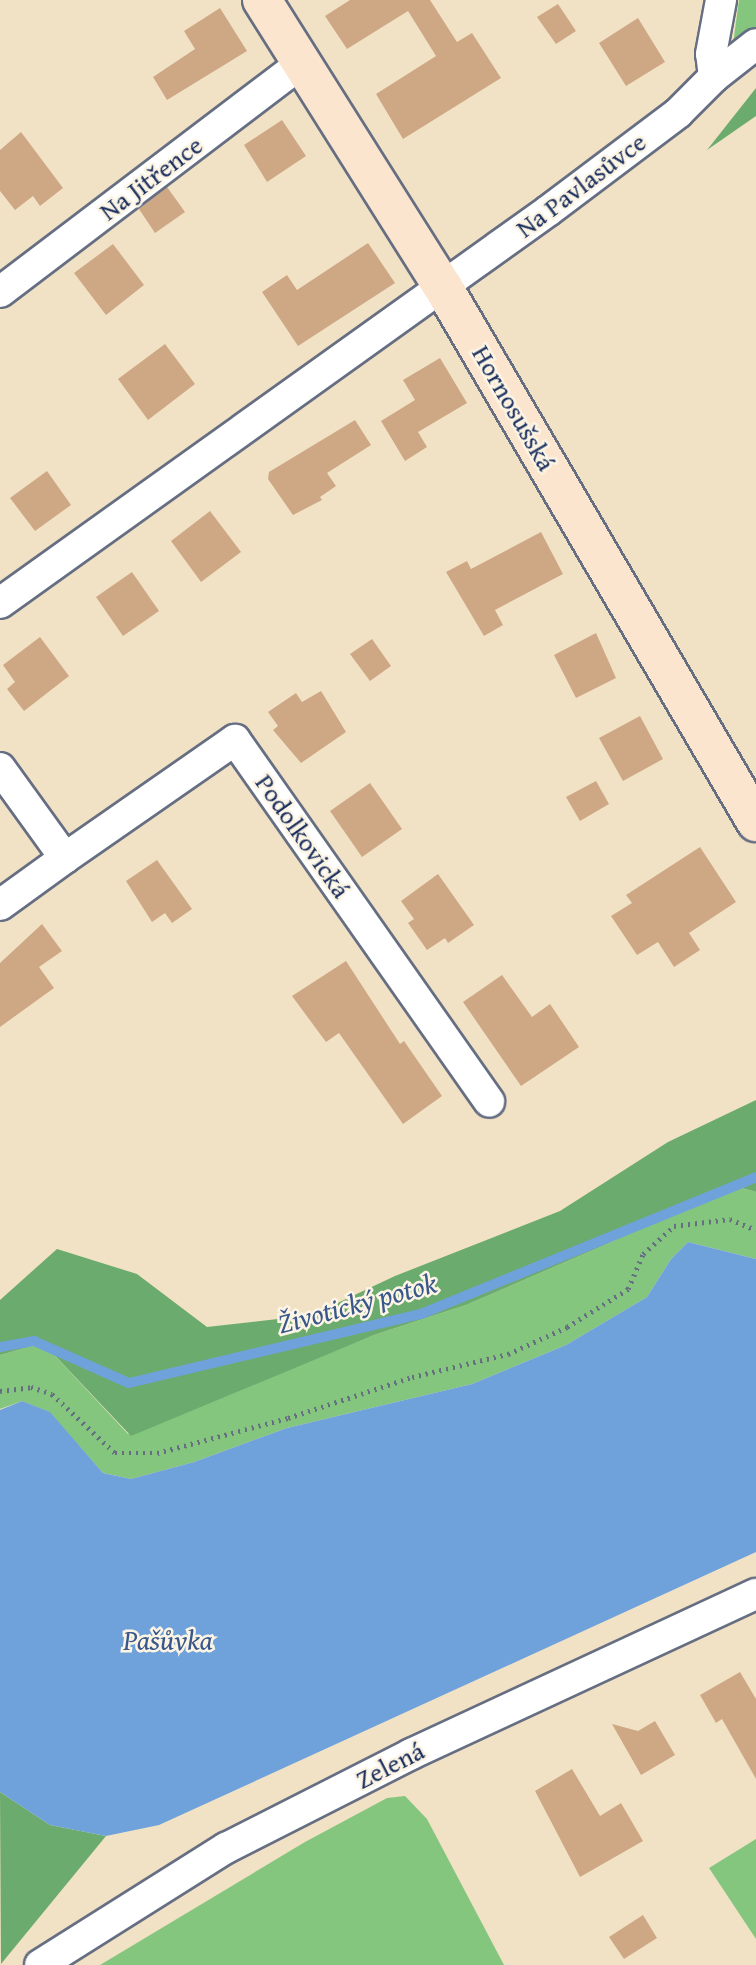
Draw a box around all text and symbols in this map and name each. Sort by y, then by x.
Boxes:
street label: Na Pavlasůvce [510,126,652,244]
street label: Na Jitřence [93,129,209,227]
street label: Hornosušská [466,340,562,476]
street label: Podolkovická [249,768,357,904]
water label: Životický potok [274,1266,440,1340]
water label: Pašůvka [123,1623,213,1657]
street label: Zelená [351,1735,429,1795]

